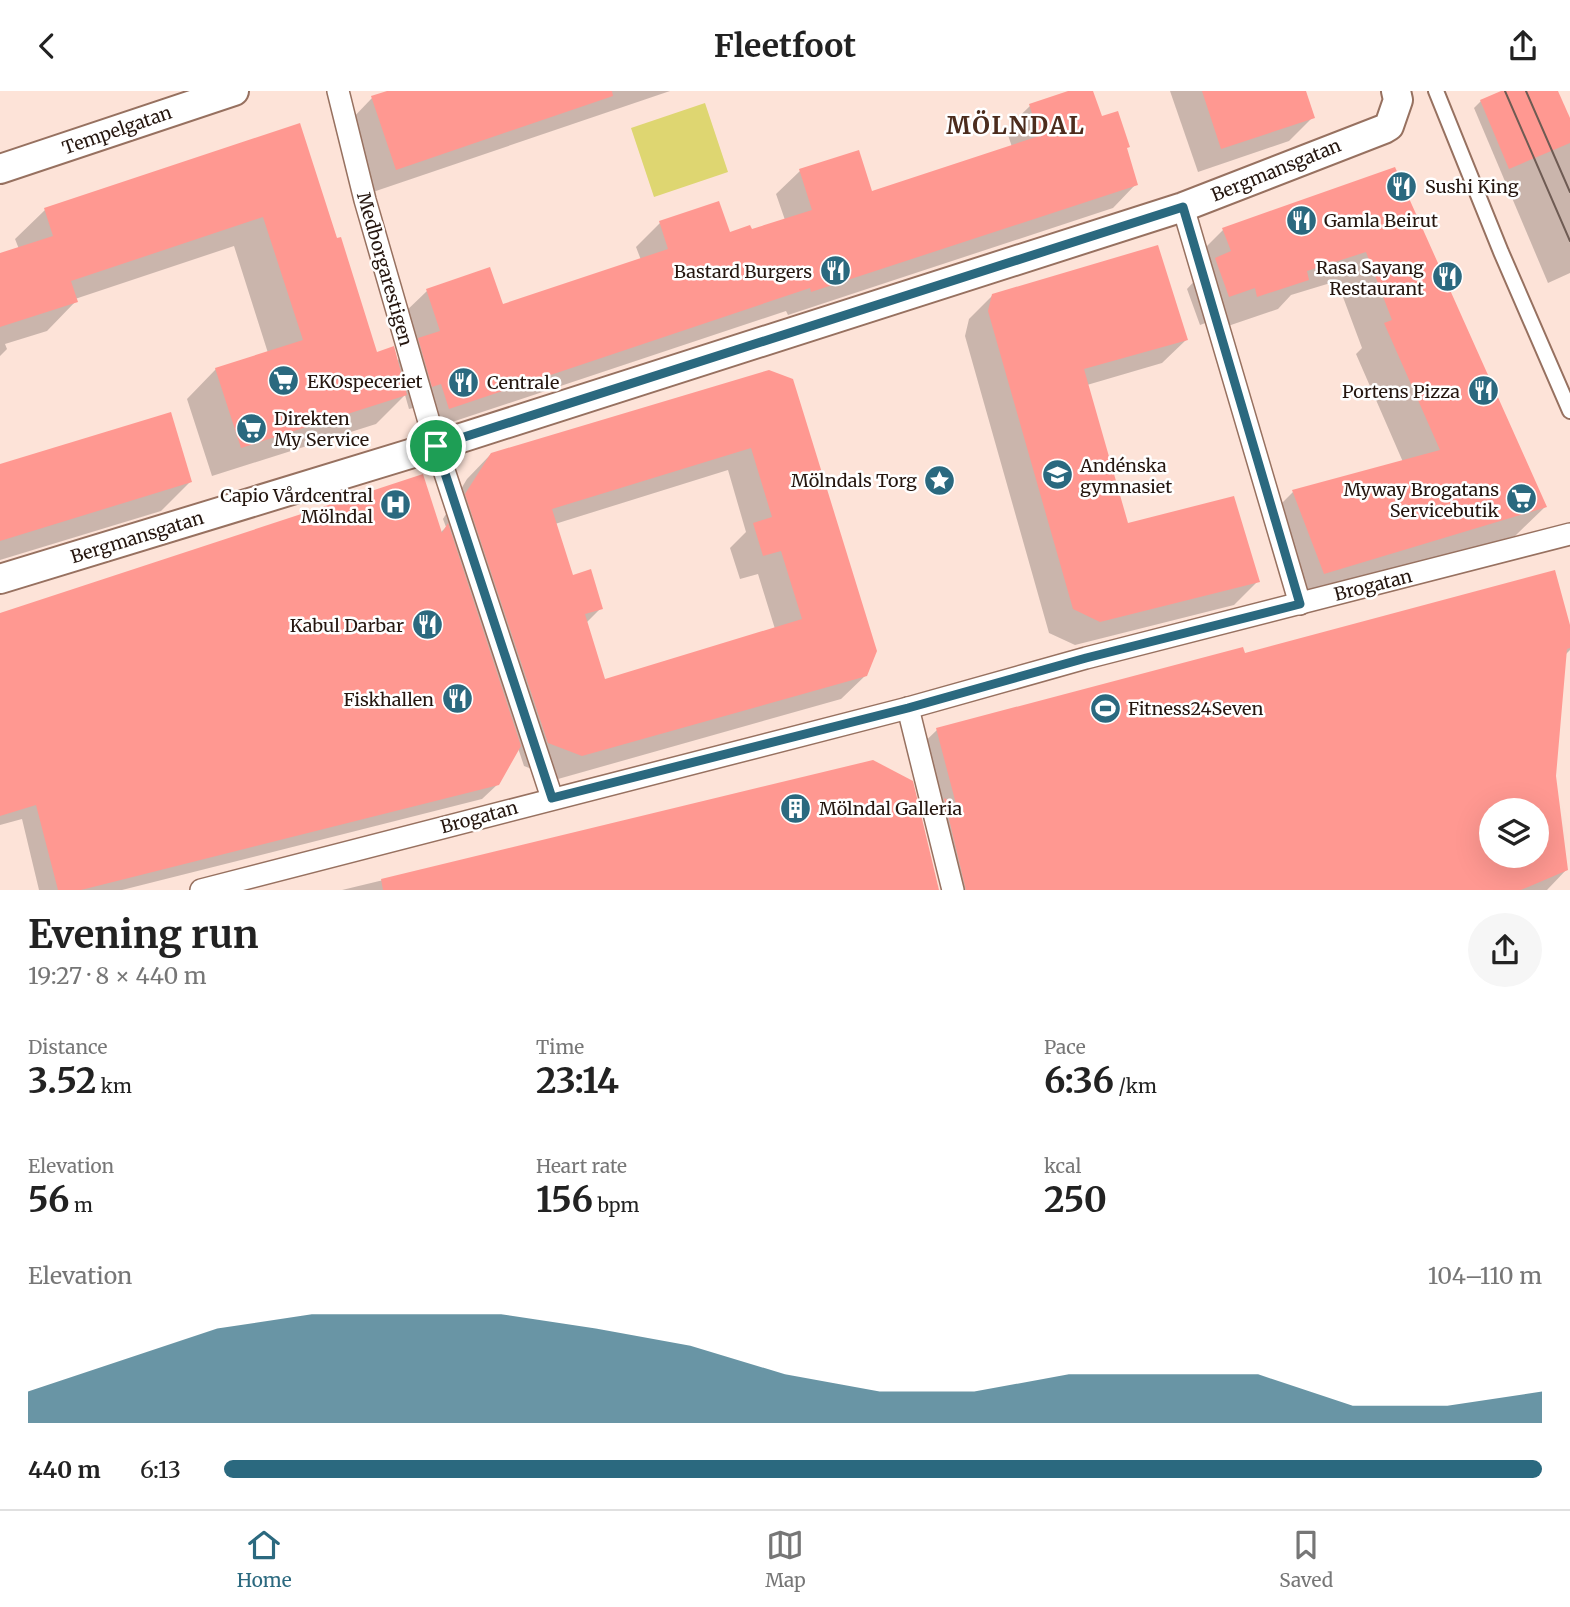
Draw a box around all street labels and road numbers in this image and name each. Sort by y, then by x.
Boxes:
street label: Tempelgatan [59,101,175,159]
street label: Bergmansgatan [1208,133,1344,207]
street label: Medborgarestigen [352,189,418,349]
street label: Bergmansgatan [68,506,206,568]
street label: Brogatan [1332,564,1414,606]
street label: Brogatan [438,796,520,838]

